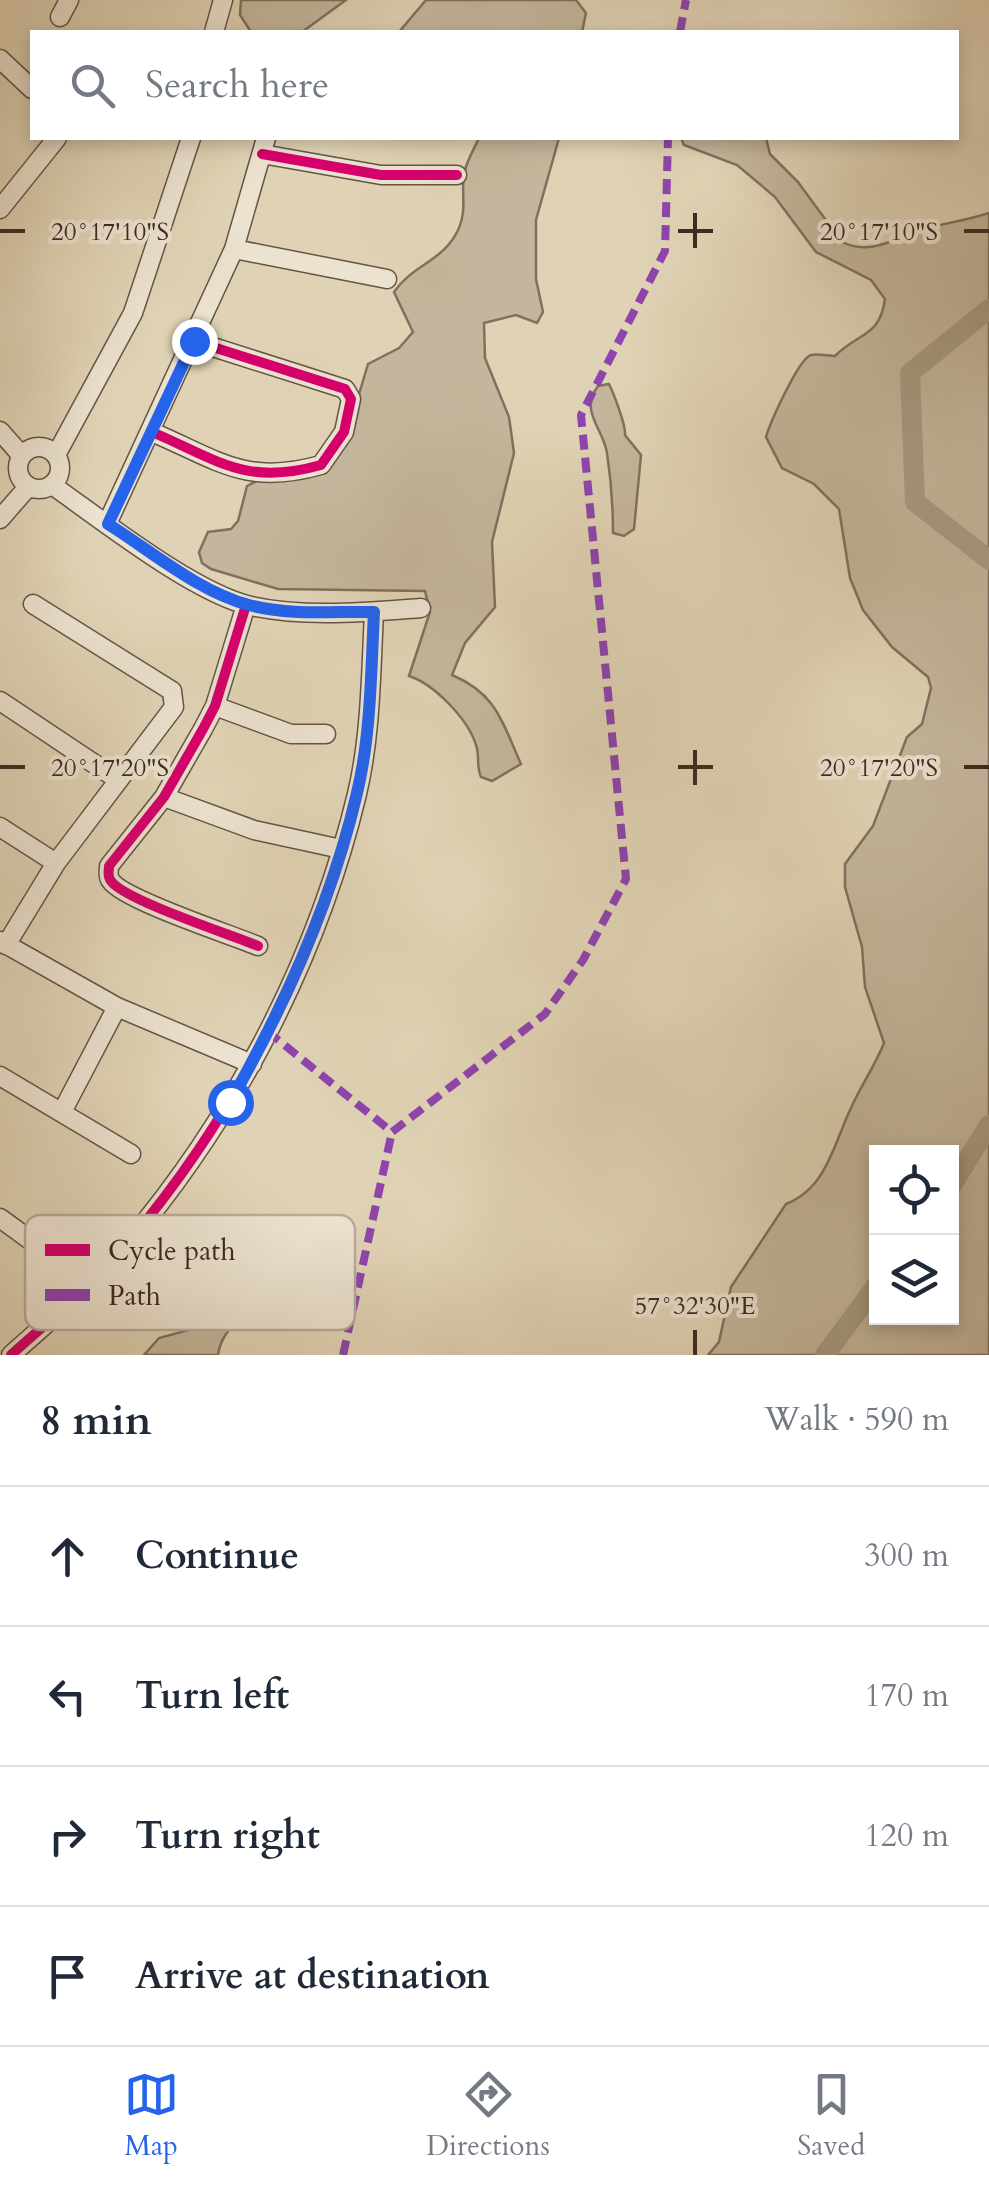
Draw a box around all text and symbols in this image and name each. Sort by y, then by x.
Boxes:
search box [30,30,959,140]
icon: search [65,58,120,113]
text: Search here [145,59,329,111]
text: 20°17'10"S [51,215,169,249]
text: 20°17'10"S [820,215,938,249]
route end [172,319,218,365]
text: 20°17'20"S [51,751,169,785]
text: 20°17'20"S [820,751,938,785]
route start [208,1080,254,1126]
map controls [869,1145,959,1325]
button: locate [869,1145,959,1235]
legend [25,1215,355,1330]
text: Cycle path [108,1232,236,1270]
button: layers [869,1235,959,1325]
text: Path [108,1277,161,1315]
text: 57°32'30"E [635,1289,755,1323]
text: 8 min [40,1392,152,1449]
text: Walk · 590 m [764,1398,949,1442]
icon: ahead [40,1529,95,1584]
text: Continue [135,1530,299,1582]
text: 300 m [864,1534,949,1578]
icon: left [40,1669,95,1724]
text: Turn left [135,1670,289,1722]
text: 170 m [864,1674,949,1718]
icon: right [40,1809,95,1864]
text: Turn right [135,1810,320,1862]
text: 120 m [864,1814,949,1858]
icon: arrive [40,1949,95,2004]
text: Arrive at destination [135,1950,490,2002]
tab: Map [124,2067,179,2165]
tab: Directions [426,2067,550,2165]
tab: Saved [797,2067,865,2165]

